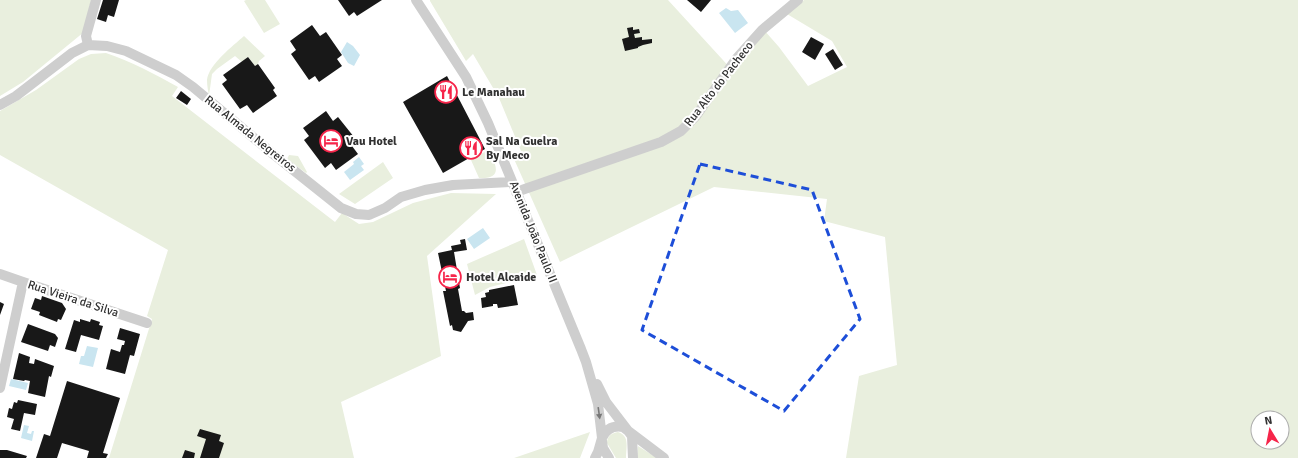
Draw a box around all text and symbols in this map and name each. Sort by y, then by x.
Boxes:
street label: Rua Alto do Pacheco [681,39,757,129]
restaurant icon: Le Manahau [433,79,459,105]
place label: Le Manahau [462,85,525,100]
street label: Rua Almada Negreiros [201,93,299,175]
hotel icon: Vau Hotel [318,128,344,154]
place label: Vau Hotel [346,134,397,149]
place label: Sal Na Guelra By Meco [486,134,557,163]
restaurant icon: Sal Na Guelra By Meco [458,135,484,161]
street label: Avenida João Paulo II [506,179,560,285]
hotel icon: Hotel Alcaide [437,264,463,290]
place label: Hotel Alcaide [466,270,536,285]
street label: Rua Vieira da Silva [26,277,120,321]
one-way arrow [596,407,602,419]
north arrow [1250,410,1290,450]
text: N [1263,414,1273,428]

